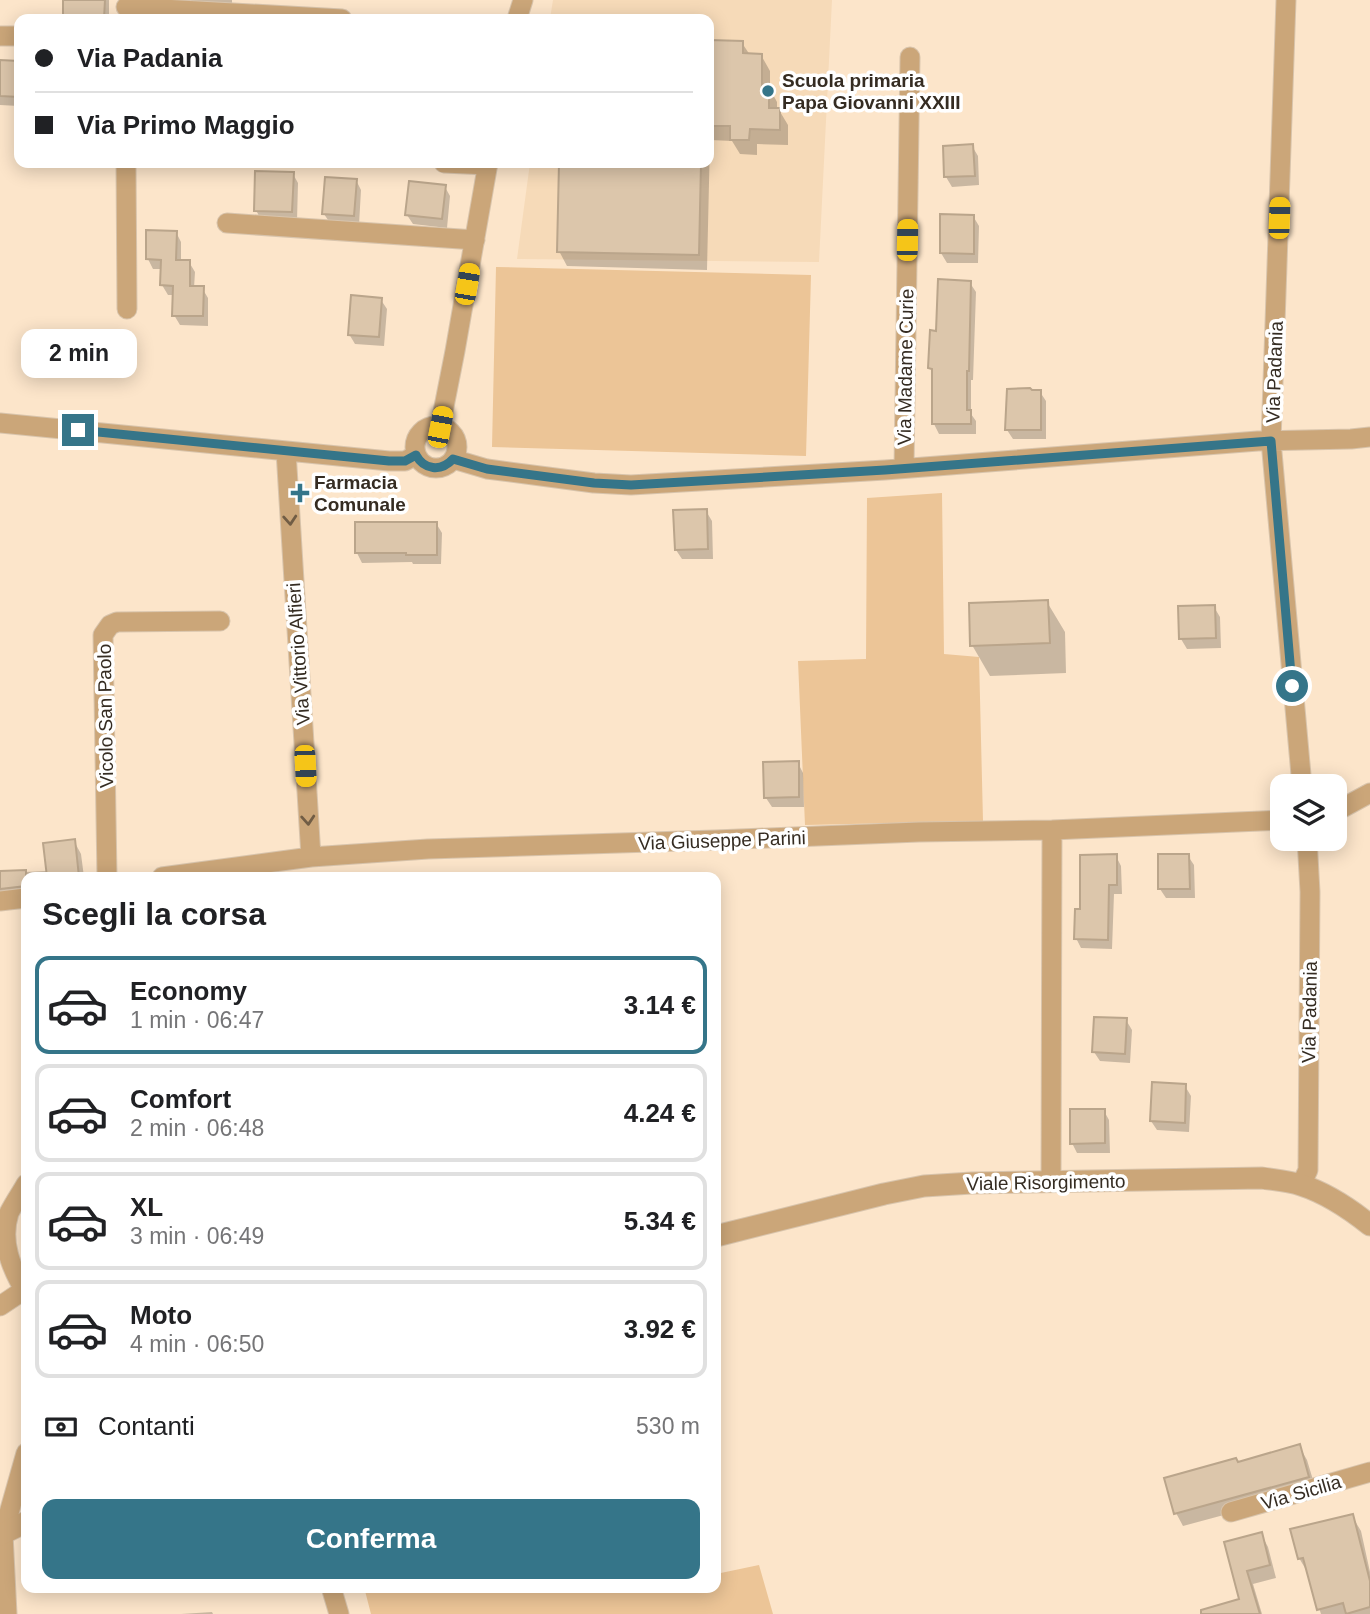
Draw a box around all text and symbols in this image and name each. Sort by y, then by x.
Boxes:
text: Via Padania [77,43,223,73]
place label: Scuola primaria Papa Giovanni XXIII [782,70,960,113]
marker: Scuola primaria Papa Giovanni XXIII [760,83,776,99]
text: Via Primo Maggio [77,110,295,140]
car [1268,197,1291,239]
car [897,219,918,261]
car [454,261,481,307]
street label: Via Madame Curie [894,288,917,446]
street label: Via Padania [1262,320,1287,423]
callout: 2 min [20,328,136,378]
text: 2 min [49,340,109,366]
car [426,404,455,450]
route end [62,414,94,446]
place label: Farmacia Comunale [314,472,406,515]
marker: Farmacia Comunale [292,485,308,501]
one-way arrow [282,514,297,525]
street label: Via Vittorio Alfieri [283,582,314,726]
street label: Vicolo San Paolo [94,644,117,788]
route start [1276,670,1308,702]
car [294,744,317,788]
map controls [1270,774,1347,851]
button: layers [1270,774,1347,851]
one-way arrow [301,815,316,826]
street label: Via Giuseppe Parini [638,827,806,854]
text: Scegli la corsa [42,896,266,932]
street label: Via Padania [1298,960,1321,1063]
icon: car [46,974,109,1037]
text: Economy [130,976,247,1006]
text: 3.14 € [624,990,696,1020]
text: 1 min · 06:47 [130,1007,264,1033]
icon: car [46,1082,109,1145]
text: Comfort [130,1084,231,1114]
text: 4.24 € [624,1098,696,1128]
text: 2 min · 06:48 [130,1115,264,1141]
street label: Viale Risorgimento [966,1171,1126,1194]
icon: car [46,1190,109,1253]
text: XL [130,1192,163,1222]
text: 5.34 € [624,1206,696,1236]
text: 3 min · 06:49 [130,1223,264,1249]
icon: car [46,1298,109,1361]
text: Moto [130,1300,192,1330]
text: 3.92 € [624,1314,696,1344]
text: 4 min · 06:50 [130,1331,264,1357]
icon: cash [42,1408,80,1446]
text: Contanti [98,1411,195,1441]
text: 530 m [636,1413,700,1439]
street label: Via Sicilia [1259,1471,1344,1514]
button: Conferma [42,1499,700,1579]

